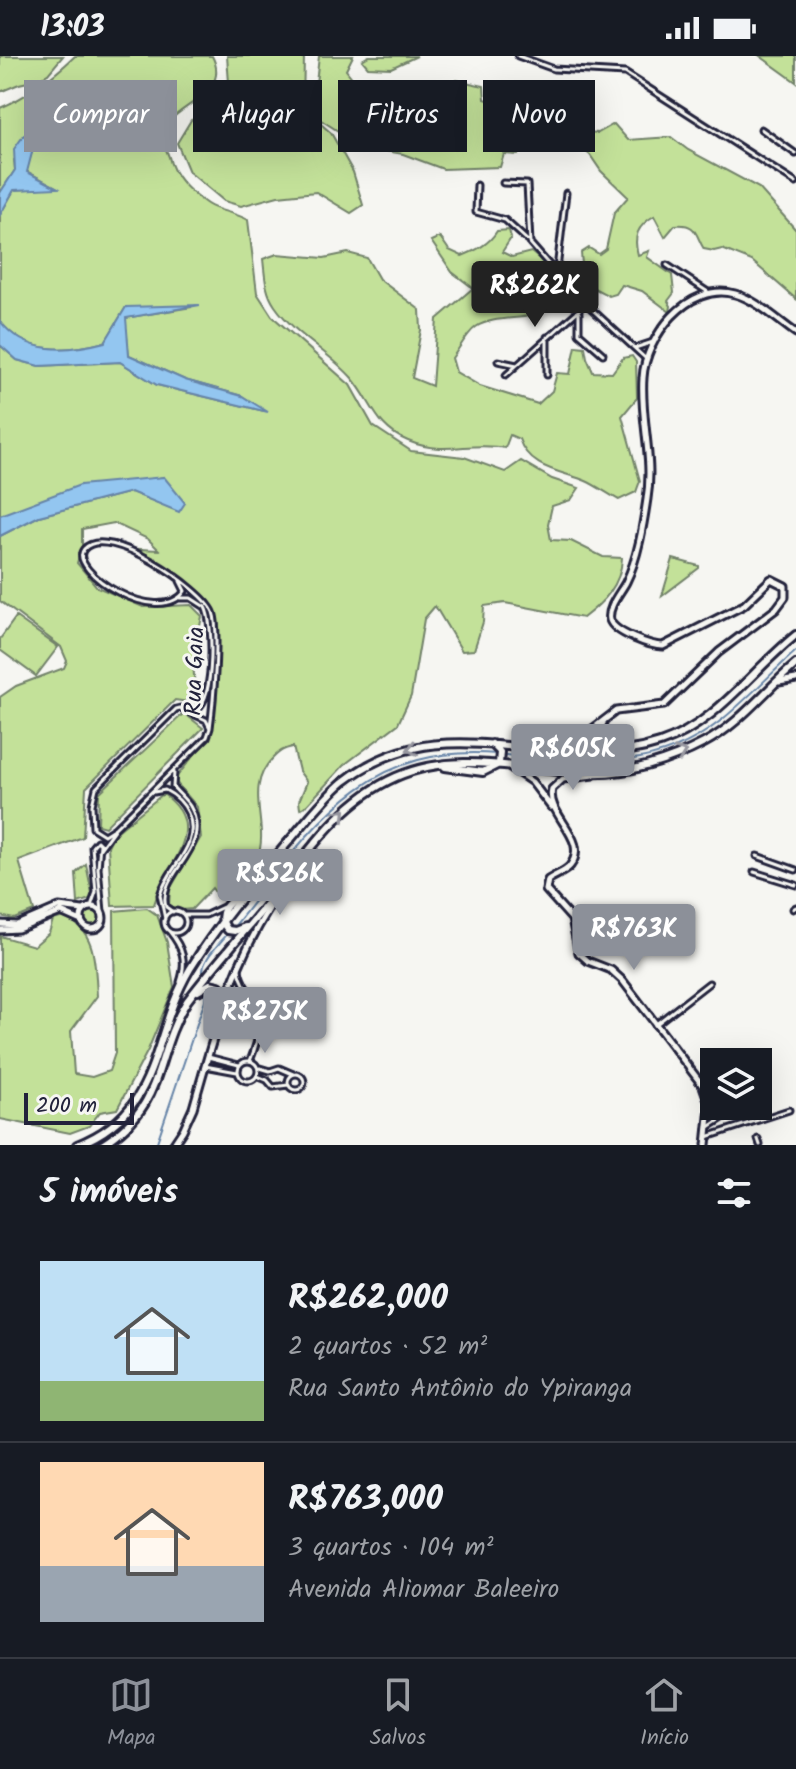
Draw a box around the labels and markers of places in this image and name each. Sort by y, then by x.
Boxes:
pin: R$262K [470,261,600,329]
pin: R$605K [508,724,638,792]
pin: R$526K [215,849,345,917]
pin: R$763K [569,904,699,972]
pin: R$275K [200,987,330,1055]

